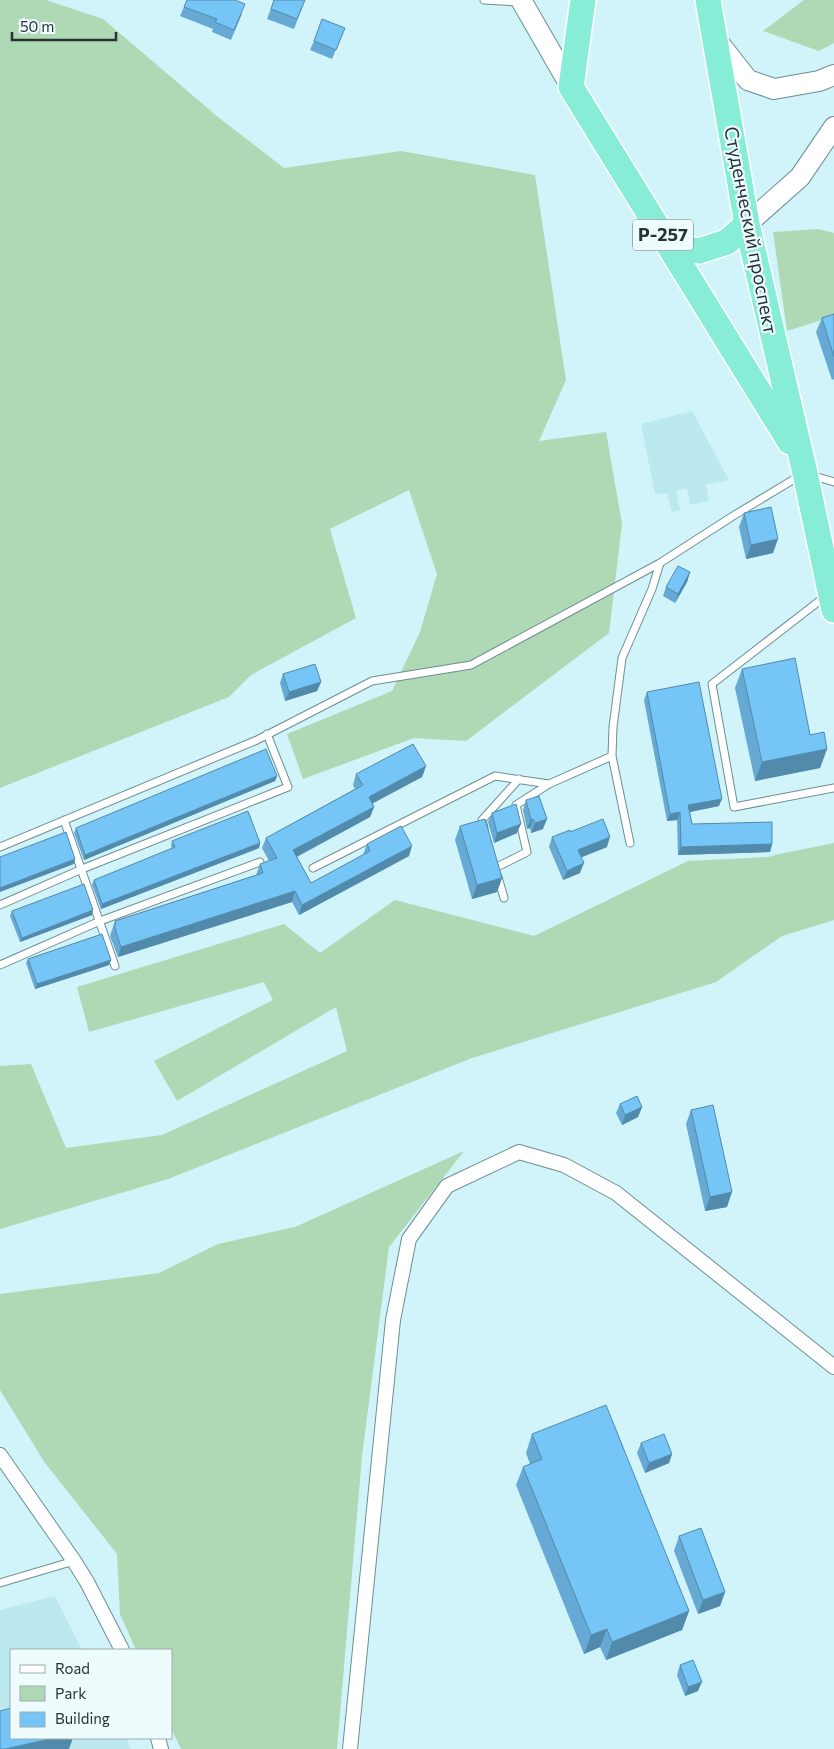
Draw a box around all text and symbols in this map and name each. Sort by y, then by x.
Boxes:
scale bar [12,10,116,42]
text: 50 m [20,17,54,35]
street label: Студенческий проспект [720,124,783,336]
road number: Р-257 [633,220,693,250]
legend [10,1649,172,1739]
text: Road [55,1659,90,1677]
text: Park [55,1684,86,1702]
text: Building [55,1709,110,1727]

